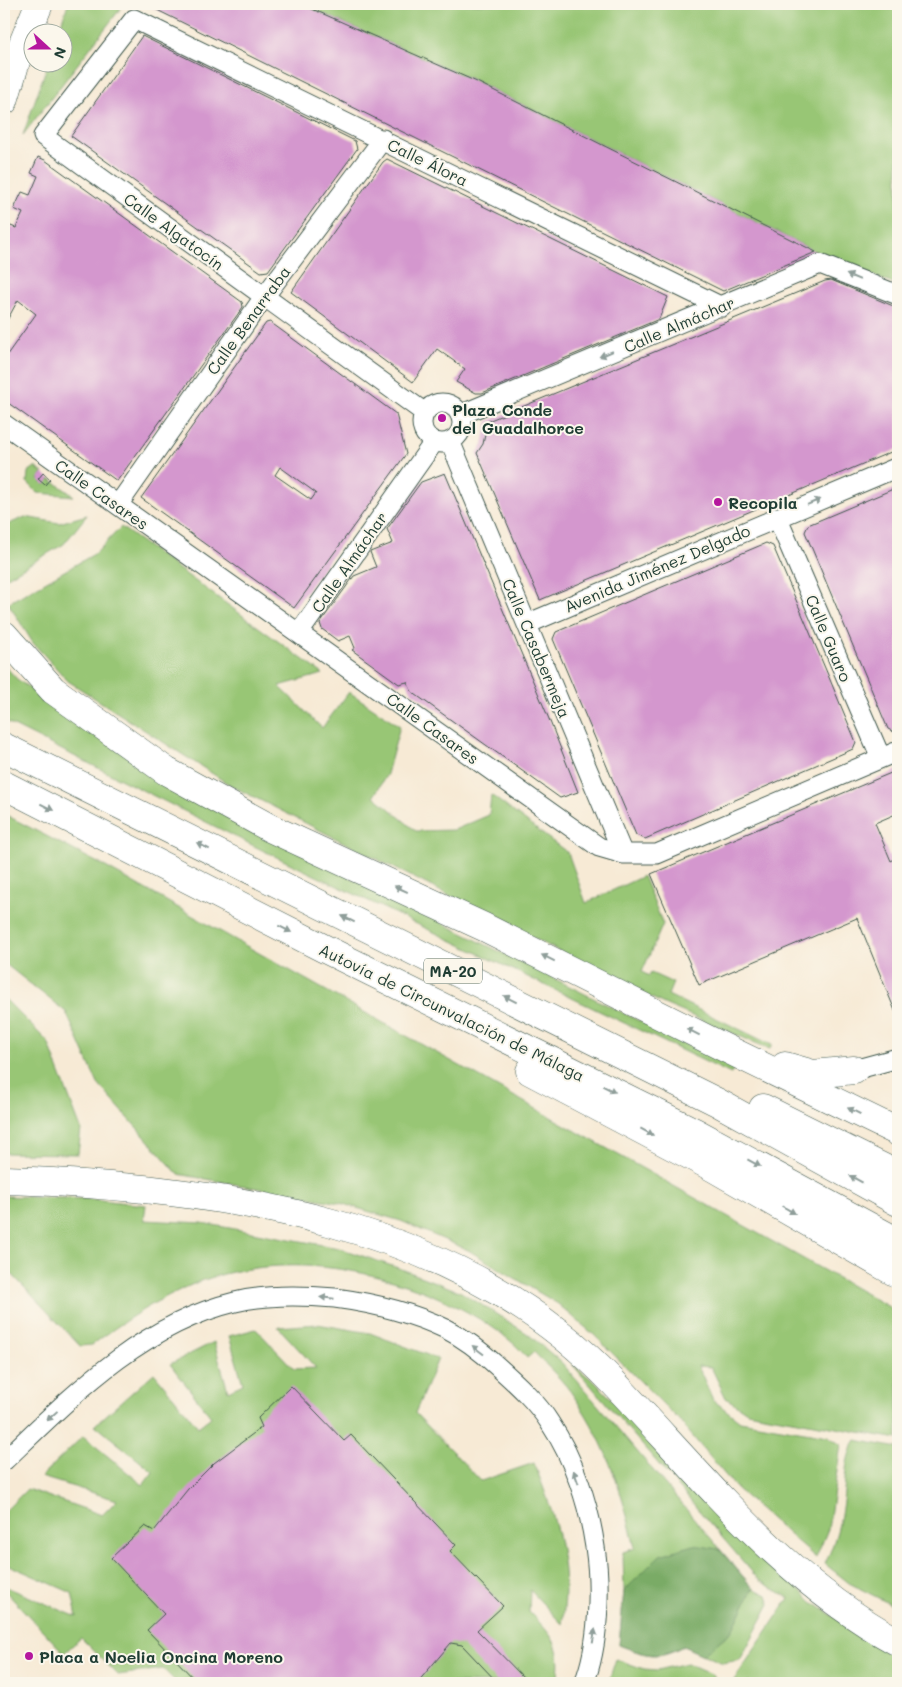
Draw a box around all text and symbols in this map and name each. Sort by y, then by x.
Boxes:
north arrow [22,22,72,72]
text: N [50,44,71,61]
street label: Calle Álora [384,133,472,191]
street label: Calle Algatocín [120,188,228,274]
street label: Calle Benarraba [202,261,295,378]
one-way arrow [845,273,860,281]
street label: Calle Almáchar [620,291,738,357]
one-way arrow [599,351,613,359]
place label: Plaza Conde del Guadalhorce [452,399,584,438]
marker: Plaza Conde del Guadalhorce [436,412,448,424]
street label: Calle Casares [51,454,153,534]
place label: Recopila [728,492,798,513]
marker: Recopila [712,496,724,508]
one-way arrow [807,498,822,506]
street label: Calle Almáchar [306,507,392,617]
street label: Avenida Jiménez Delgado [561,519,753,617]
street label: Calle Casabermeja [498,575,576,721]
street label: Calle Guaro [801,591,857,685]
street label: Calle Casares [383,687,483,769]
one-way arrow [40,803,54,811]
one-way arrow [196,842,210,850]
one-way arrow [394,884,408,892]
one-way arrow [341,915,356,923]
one-way arrow [278,925,293,933]
street label: Autovía de Circunvalación de Málaga [316,938,588,1086]
one-way arrow [540,954,555,963]
road number: MA-20 [424,958,482,984]
one-way arrow [502,995,517,1003]
one-way arrow [685,1028,700,1036]
one-way arrow [602,1086,616,1094]
one-way arrow [847,1107,861,1115]
one-way arrow [639,1128,654,1136]
one-way arrow [747,1159,760,1168]
one-way arrow [848,1175,863,1183]
one-way arrow [782,1206,796,1215]
one-way arrow [319,1294,335,1302]
one-way arrow [472,1345,485,1356]
one-way arrow [46,1410,58,1422]
one-way arrow [572,1469,580,1484]
one-way arrow [591,1627,599,1643]
place label: Placa a Noelia Oncina Moreno [39,1646,283,1667]
marker: Placa a Noelia Oncina Moreno [23,1650,35,1662]

